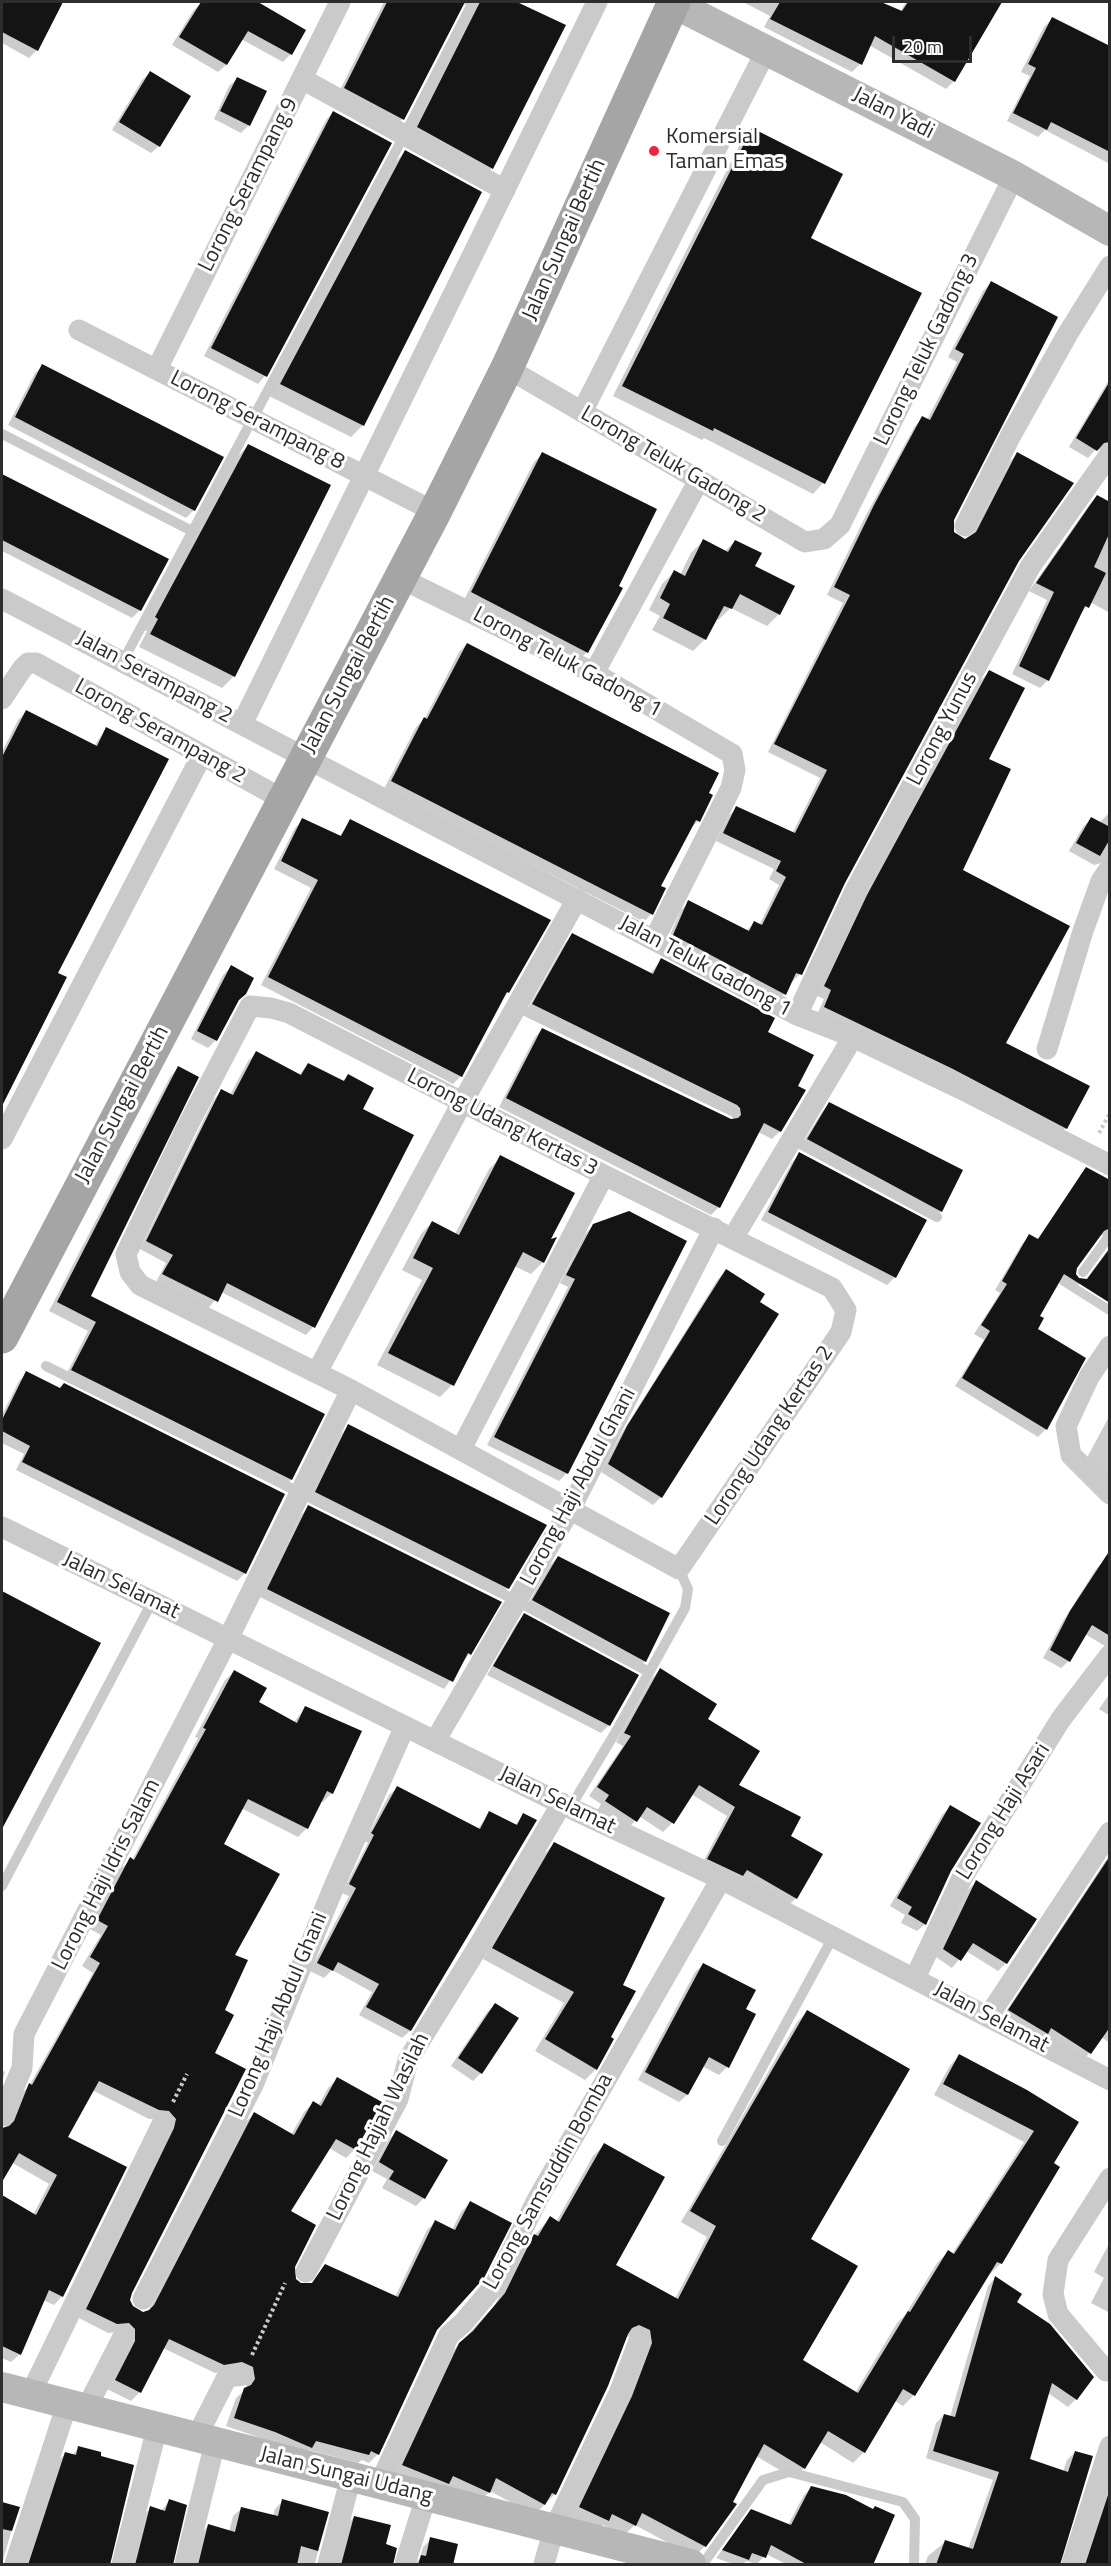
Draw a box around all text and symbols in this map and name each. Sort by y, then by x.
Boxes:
scale bar [895,24,974,62]
text: 20 m [903,33,942,60]
street label: Jalan Yadi [848,82,938,146]
street label: Lorong Serampang 9 [194,93,304,277]
place label: Komersial Taman Emas [666,125,785,176]
marker: Komersial Taman Emas [647,144,661,158]
street label: Jalan Sungai Bertih [518,155,612,325]
street label: Lorong Teluk Gadong 3 [869,250,985,450]
street label: Lorong Serampang 8 [165,366,349,476]
street label: Lorong Teluk Gadong 2 [575,401,771,529]
street label: Jalan Sungai Bertih [296,592,402,758]
street label: Lorong Teluk Gadong 1 [468,602,666,724]
street label: Jalan Serampang 2 [71,626,237,730]
street label: Lorong Yunus [902,668,984,790]
street label: Lorong Serampang 2 [70,674,250,790]
street label: Jalan Teluk Gadong 1 [614,910,796,1024]
street label: Jalan Sungai Bertih [70,1022,176,1188]
street label: Lorong Udang Kertas 3 [402,1063,602,1183]
street label: Lorong Udang Kertas 2 [700,1341,840,1531]
street label: Lorong Haji Abdul Ghani [516,1384,642,1590]
street label: Jalan Selamat [58,1546,184,1626]
street label: Lorong Haji Asari [951,1739,1057,1885]
street label: Jalan Selamat [494,1761,620,1841]
street label: Lorong Haji Idris Salam [47,1775,167,1975]
street label: Lorong Haji Abdul Ghani [224,1908,334,2122]
street label: Jalan Selamat [929,1977,1053,2059]
street label: Lorong Hajjah Wasilah [322,2029,436,2225]
street label: Lorong Samsuddin Bomba [479,2069,619,2295]
street label: Jalan Sungai Udang [257,2442,435,2510]

